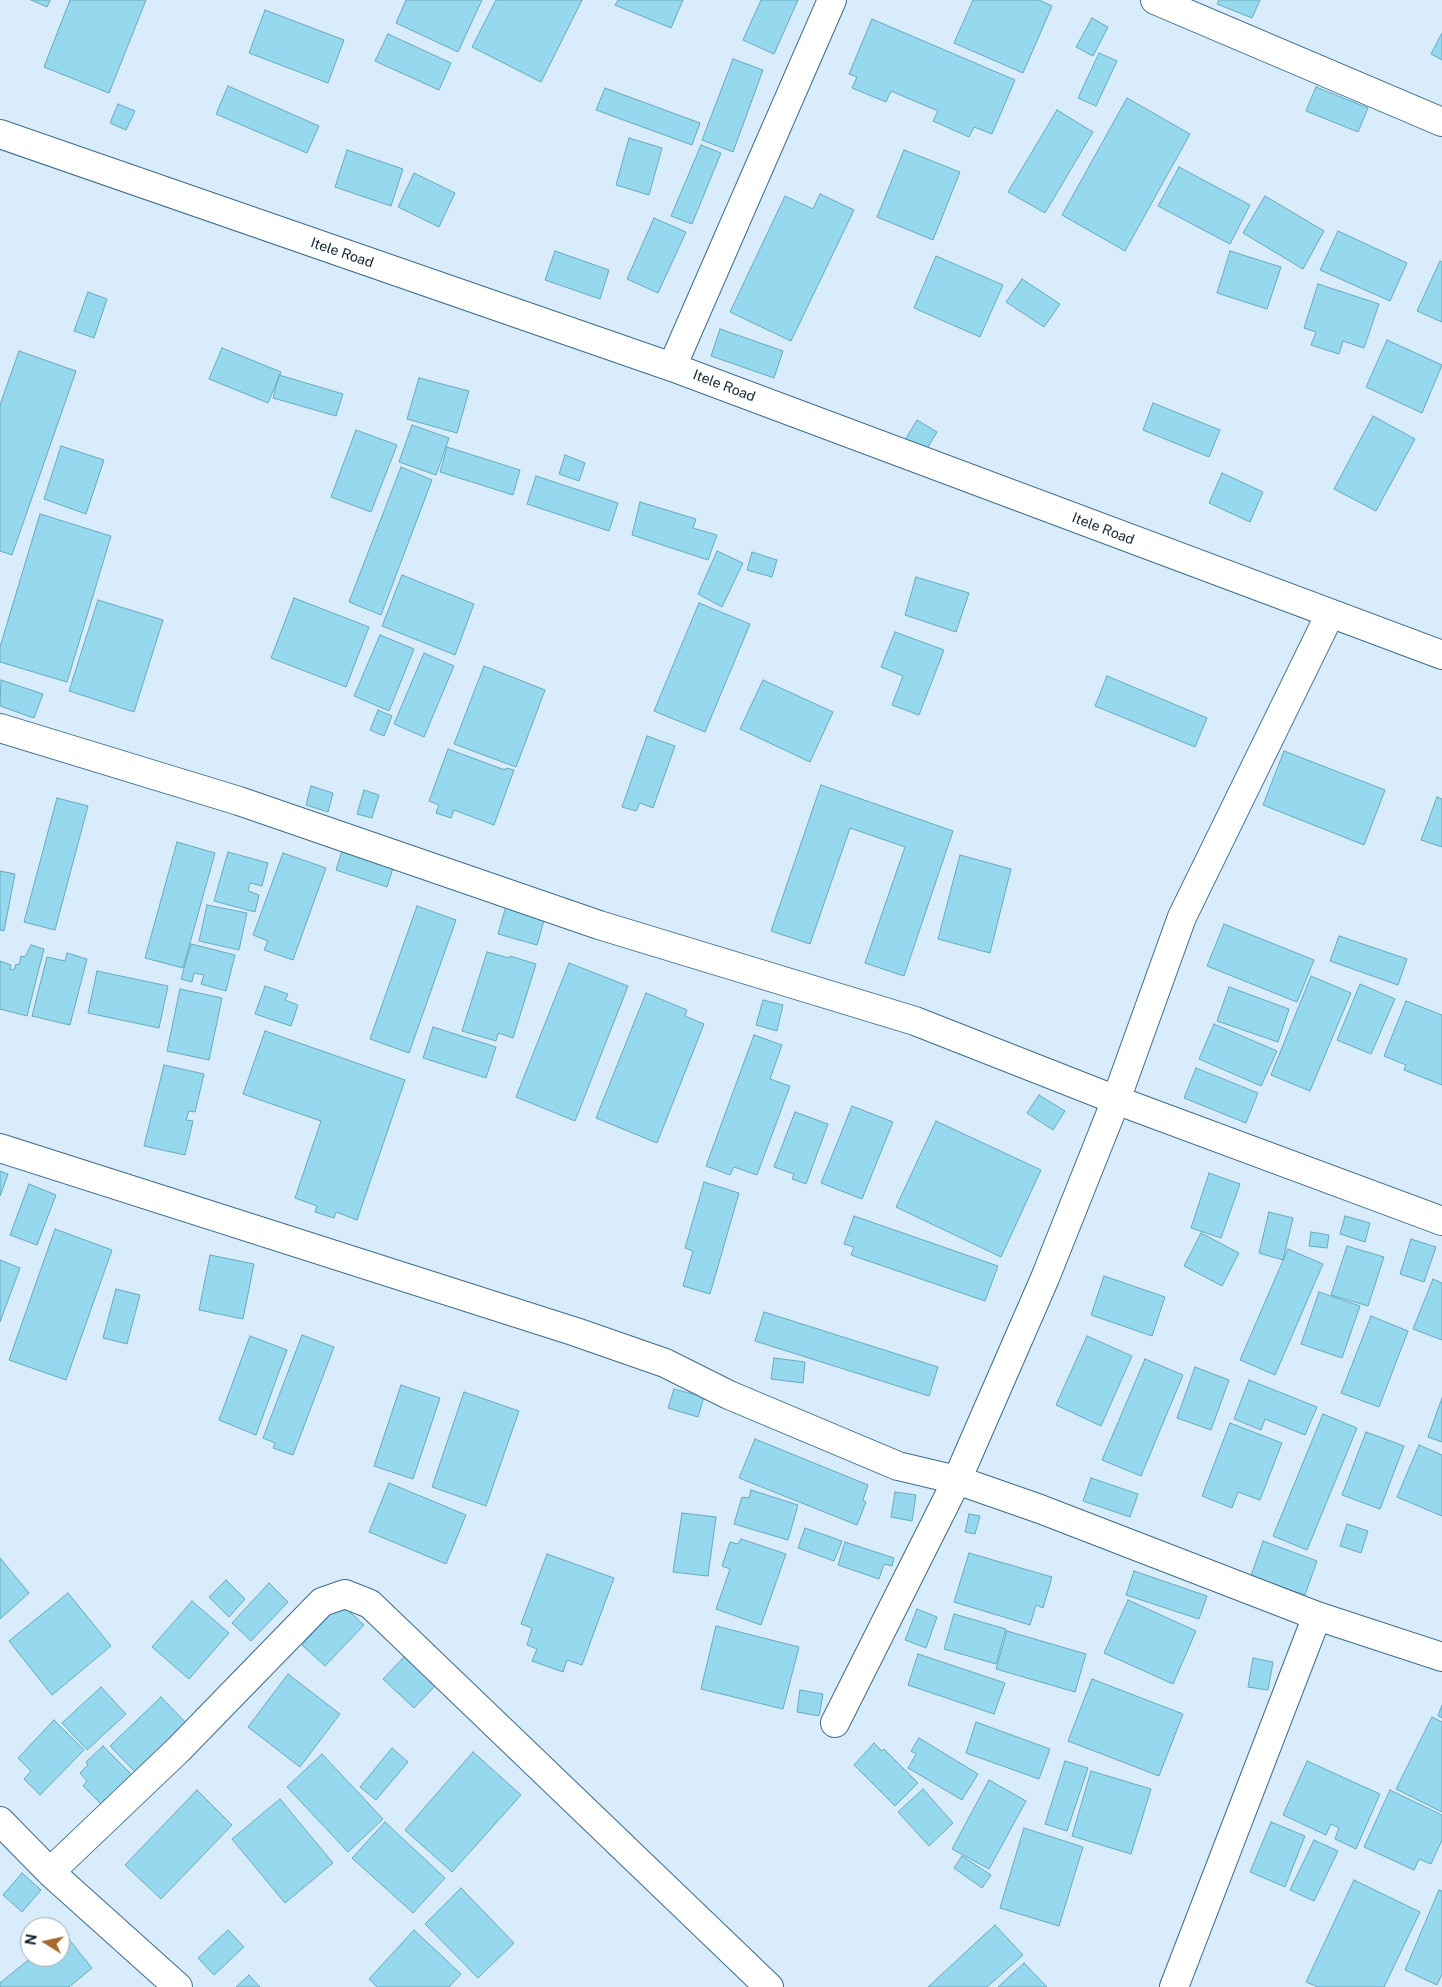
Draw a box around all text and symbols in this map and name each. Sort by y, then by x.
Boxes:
street label: Itele Road [308,234,376,272]
street label: Itele Road [690,366,758,406]
street label: Itele Road [1069,509,1137,549]
north arrow [20,1917,70,1967]
text: N [22,1933,40,1946]

